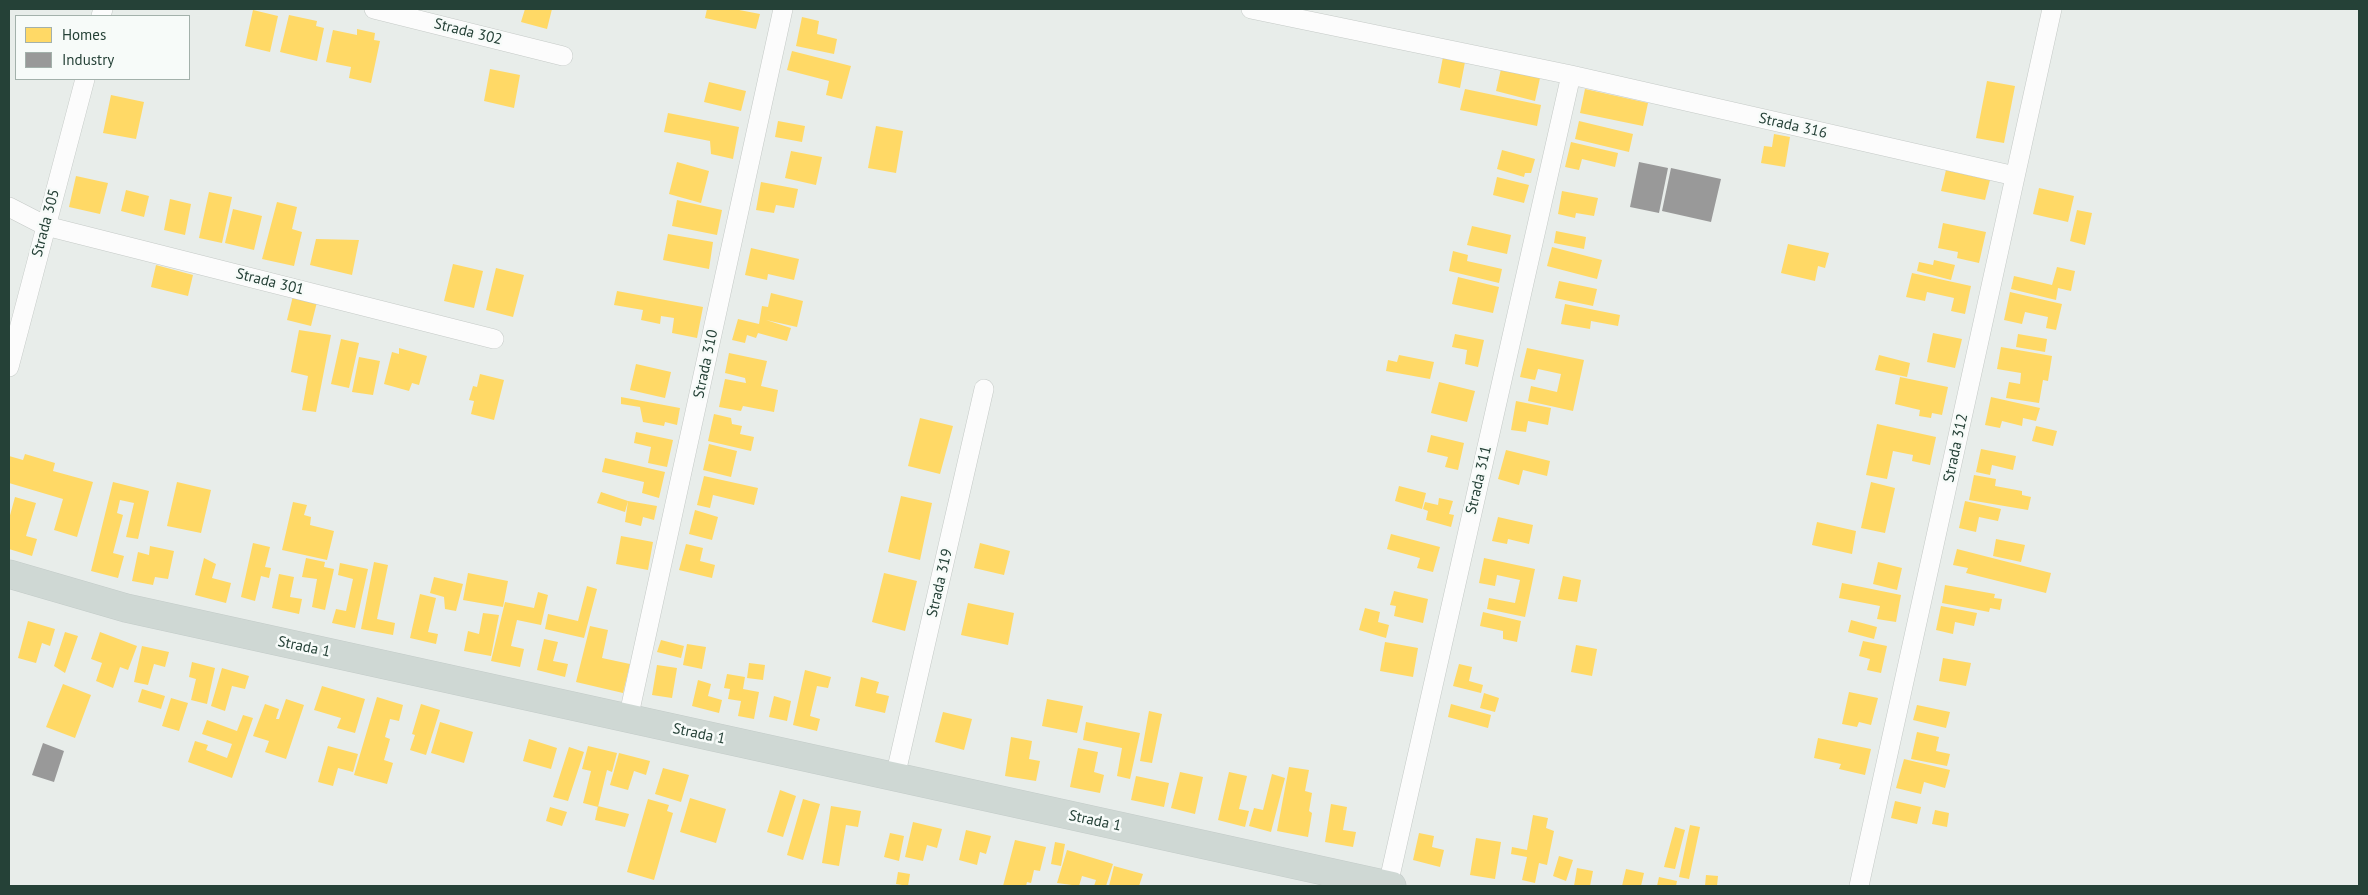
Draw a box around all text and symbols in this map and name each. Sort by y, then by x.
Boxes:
legend [15,15,190,80]
street label: Strada 302 [432,15,504,49]
text: Homes [62,25,106,44]
text: Industry [62,50,114,69]
street label: Strada 316 [1757,109,1829,143]
street label: Strada 305 [28,187,64,259]
street label: Strada 301 [234,265,306,299]
street label: Strada 310 [690,328,722,400]
street label: Strada 312 [1940,412,1972,484]
street label: Strada 311 [1462,444,1496,516]
street label: Strada 319 [923,547,957,619]
street label: Strada 1 [276,633,332,661]
street label: Strada 1 [671,720,727,748]
street label: Strada 1 [1067,807,1123,835]

